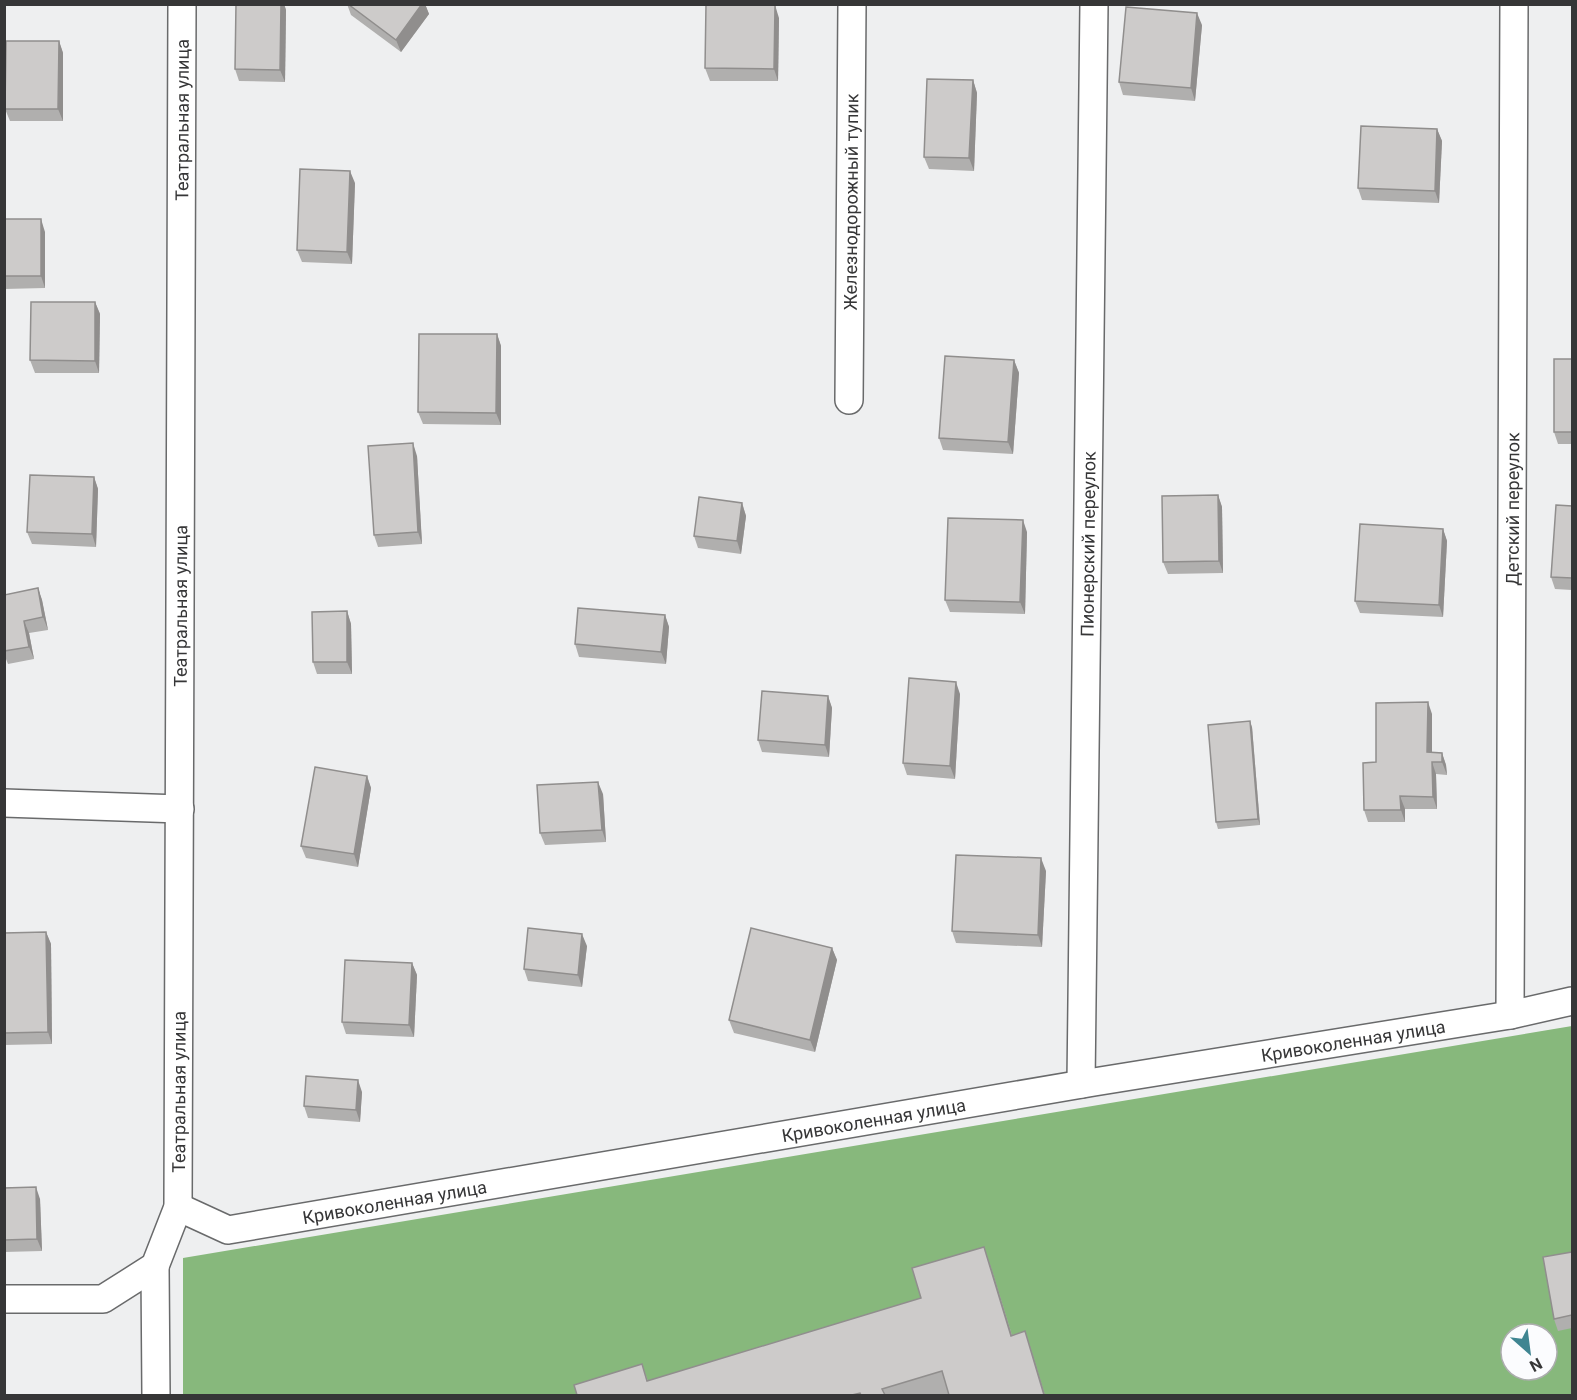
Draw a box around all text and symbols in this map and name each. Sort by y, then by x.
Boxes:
street label: Театральная улица [171,39,192,201]
street label: Железнодорожный тупик [839,93,862,311]
street label: Детский переулок [1501,432,1523,586]
street label: Пионерский переулок [1076,451,1099,637]
street label: Театральная улица [169,525,191,687]
street label: Театральная улица [168,1011,189,1173]
street label: Кривоколенная улица [1259,1015,1447,1065]
street label: Кривоколенная улица [780,1094,967,1146]
street label: Кривоколенная улица [301,1175,488,1228]
north arrow [1499,1322,1559,1382]
text: N [1526,1354,1545,1376]

